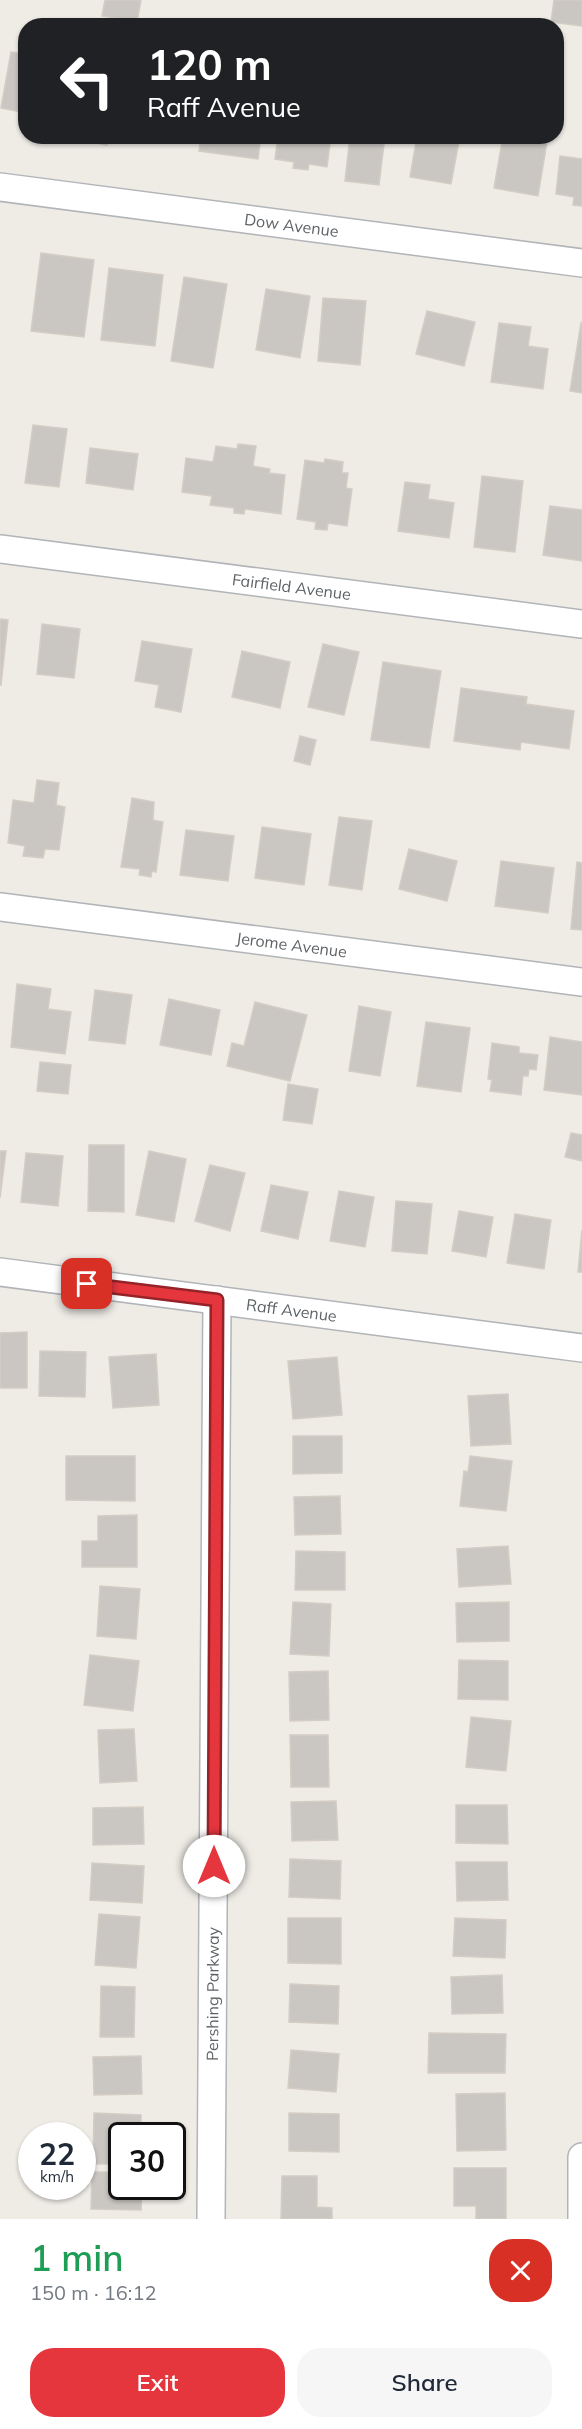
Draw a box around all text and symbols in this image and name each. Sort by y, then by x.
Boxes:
text: 120 m [147,38,272,91]
icon: left [48,42,126,120]
text: Raff Avenue [147,90,301,124]
street label: Dow Avenue [243,209,340,241]
street label: Fairfield Avenue [231,569,352,604]
street label: Jerome Avenue [235,928,348,962]
pin [61,1258,112,1309]
icon: arrive [70,1267,103,1300]
street label: Raff Avenue [245,1294,338,1326]
position arrow [182,1834,246,1898]
street label: Pershing Parkway [202,1926,223,2061]
speed limit sign: 30 [108,2122,186,2200]
text: 22 [39,2135,75,2173]
text: km/h [40,2167,74,2186]
text: 1 min [30,2235,124,2280]
button: close [489,2239,552,2302]
text: 150 m · 16:12 [30,2280,156,2305]
button: Exit [30,2348,285,2417]
button: Share [297,2348,552,2417]

